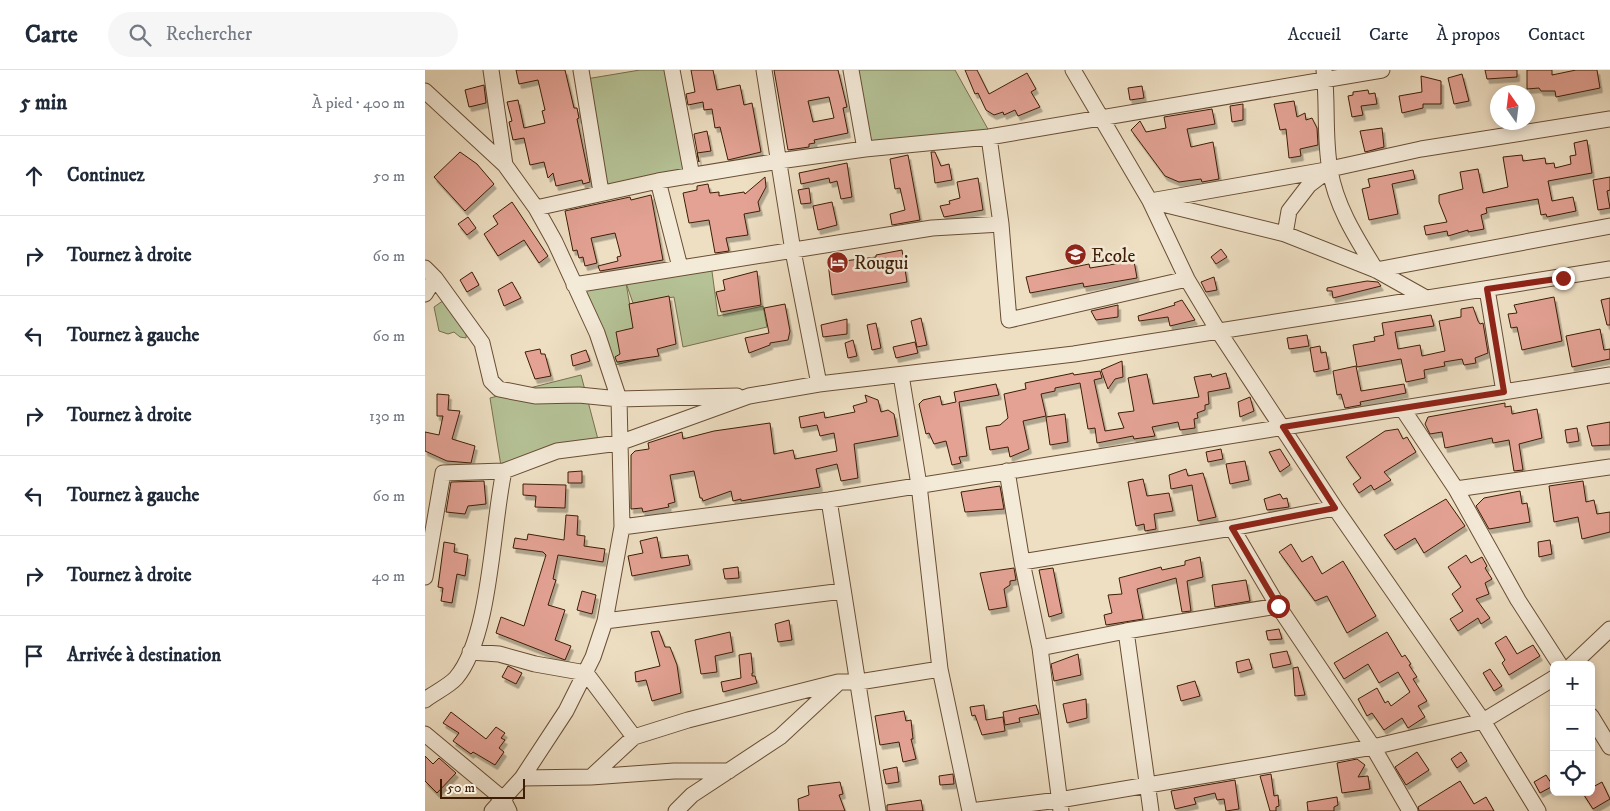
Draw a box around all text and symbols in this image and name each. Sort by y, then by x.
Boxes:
search box [108,12,458,57]
text: Carte [25,20,78,50]
icon: search [126,21,154,49]
text: Rechercher [166,23,252,46]
text: Accueil [1288,24,1341,46]
text: Carte [1369,24,1408,46]
text: À propos [1436,24,1500,46]
text: Contact [1528,24,1585,46]
north arrow [1490,85,1535,130]
text: 5 min [20,90,67,116]
text: À pied · 400 m [312,93,405,113]
icon: ahead [20,162,48,190]
text: Continuez [67,164,145,187]
text: 50 m [373,166,405,186]
icon: right [20,242,48,270]
school or university icon: Ecole [1063,243,1087,267]
text: Tournez à droite [67,244,192,267]
place label: Ecole [1091,245,1135,268]
text: 60 m [373,246,405,266]
hotel icon: Rougui [826,250,850,274]
place label: Rougui [854,252,908,275]
route end [1552,267,1575,290]
icon: left [20,322,48,350]
text: Tournez à gauche [67,324,199,347]
text: 60 m [373,326,405,346]
icon: right [20,402,48,430]
text: Tournez à droite [67,404,192,427]
text: 130 m [369,406,405,426]
icon: left [20,482,48,510]
text: Tournez à gauche [67,484,199,507]
text: 60 m [373,486,405,506]
icon: right [20,562,48,590]
text: Tournez à droite [67,564,192,587]
text: 40 m [372,566,405,586]
route start [1267,595,1290,618]
icon: arrive [20,642,48,670]
text: Arrivée à destination [67,644,221,667]
map controls [1550,661,1595,796]
button: + [1550,661,1595,706]
button: − [1550,706,1595,751]
button: locate [1550,751,1595,796]
scale bar [440,776,525,799]
text: 50 m [447,779,475,797]

